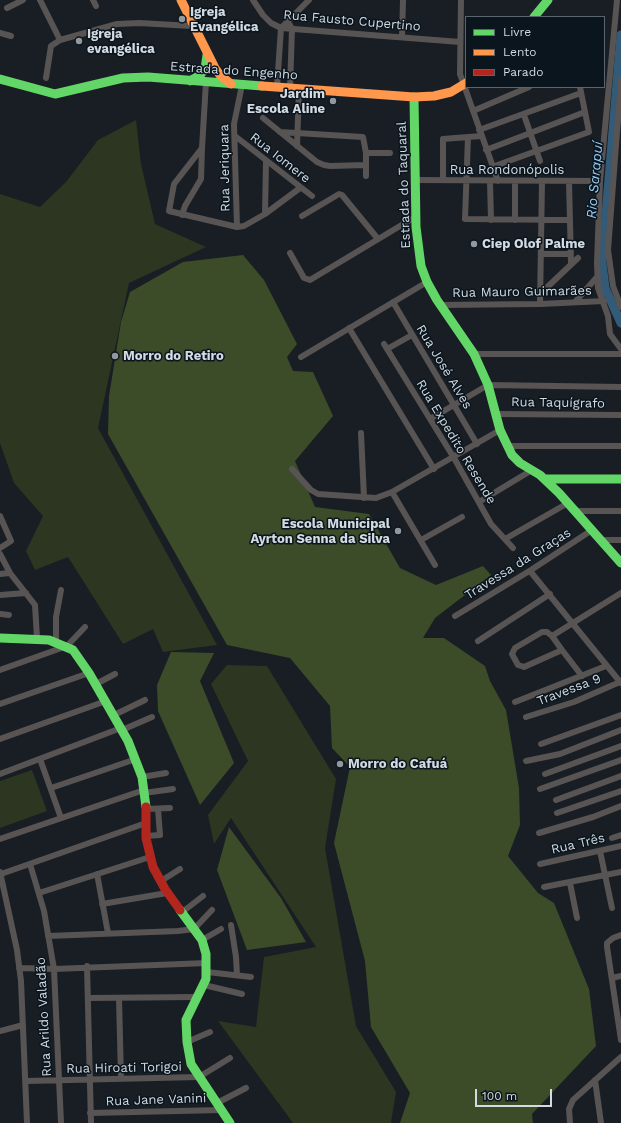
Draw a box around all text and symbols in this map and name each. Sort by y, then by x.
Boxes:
place label: Igreja Evangélica [190,4,259,35]
street label: Rua Fausto Cupertino [283,7,421,35]
marker: Igreja Evangélica [177,14,187,24]
legend [465,16,605,88]
text: Livre [503,25,531,39]
place label: Igreja evangélica [87,26,155,57]
marker: Igreja evangélica [74,36,84,46]
text: Lento [503,45,537,59]
street label: Estrada do Engenho [170,59,298,83]
text: Parado [503,65,543,79]
place label: Jardim Escola Aline [247,86,325,117]
marker: Jardim Escola Aline [328,96,338,106]
street label: Estrada do Taquaral [394,121,414,249]
street label: Rua Jeriquara [216,124,234,212]
street label: Rua Iomere [247,130,313,186]
water label: Rio Sarapuí [583,141,607,219]
street label: Rua Rondonópolis [450,162,564,178]
place label: Ciep Olof Palme [482,236,585,252]
marker: Ciep Olof Palme [469,239,479,249]
street label: Rua Mauro Guimarães [452,283,592,301]
street label: Rua José Alves [413,322,475,412]
place label: Morro do Retiro [123,348,224,364]
marker: Morro do Retiro [110,351,120,361]
street label: Rua Expedito Resende [413,377,499,507]
street label: Rua Taquígrafo [511,394,605,412]
place label: Escola Municipal Ayrton Senna da Silva [250,516,390,547]
street label: Travessa da Graças [462,525,574,603]
marker: Escola Municipal Ayrton Senna da Silva [393,526,403,536]
street label: Travessa 9 [535,671,603,709]
place label: Morro do Cafuá [348,756,447,772]
marker: Morro do Cafuá [335,759,345,769]
street label: Rua Três [550,830,606,858]
street label: Rua Arildo Valadão [33,957,55,1077]
street label: Rua Hiroati Torigoi [66,1059,182,1077]
scale bar [477,1081,554,1107]
text: 100 m [482,1089,517,1103]
street label: Rua Jane Vanini [105,1090,207,1110]

